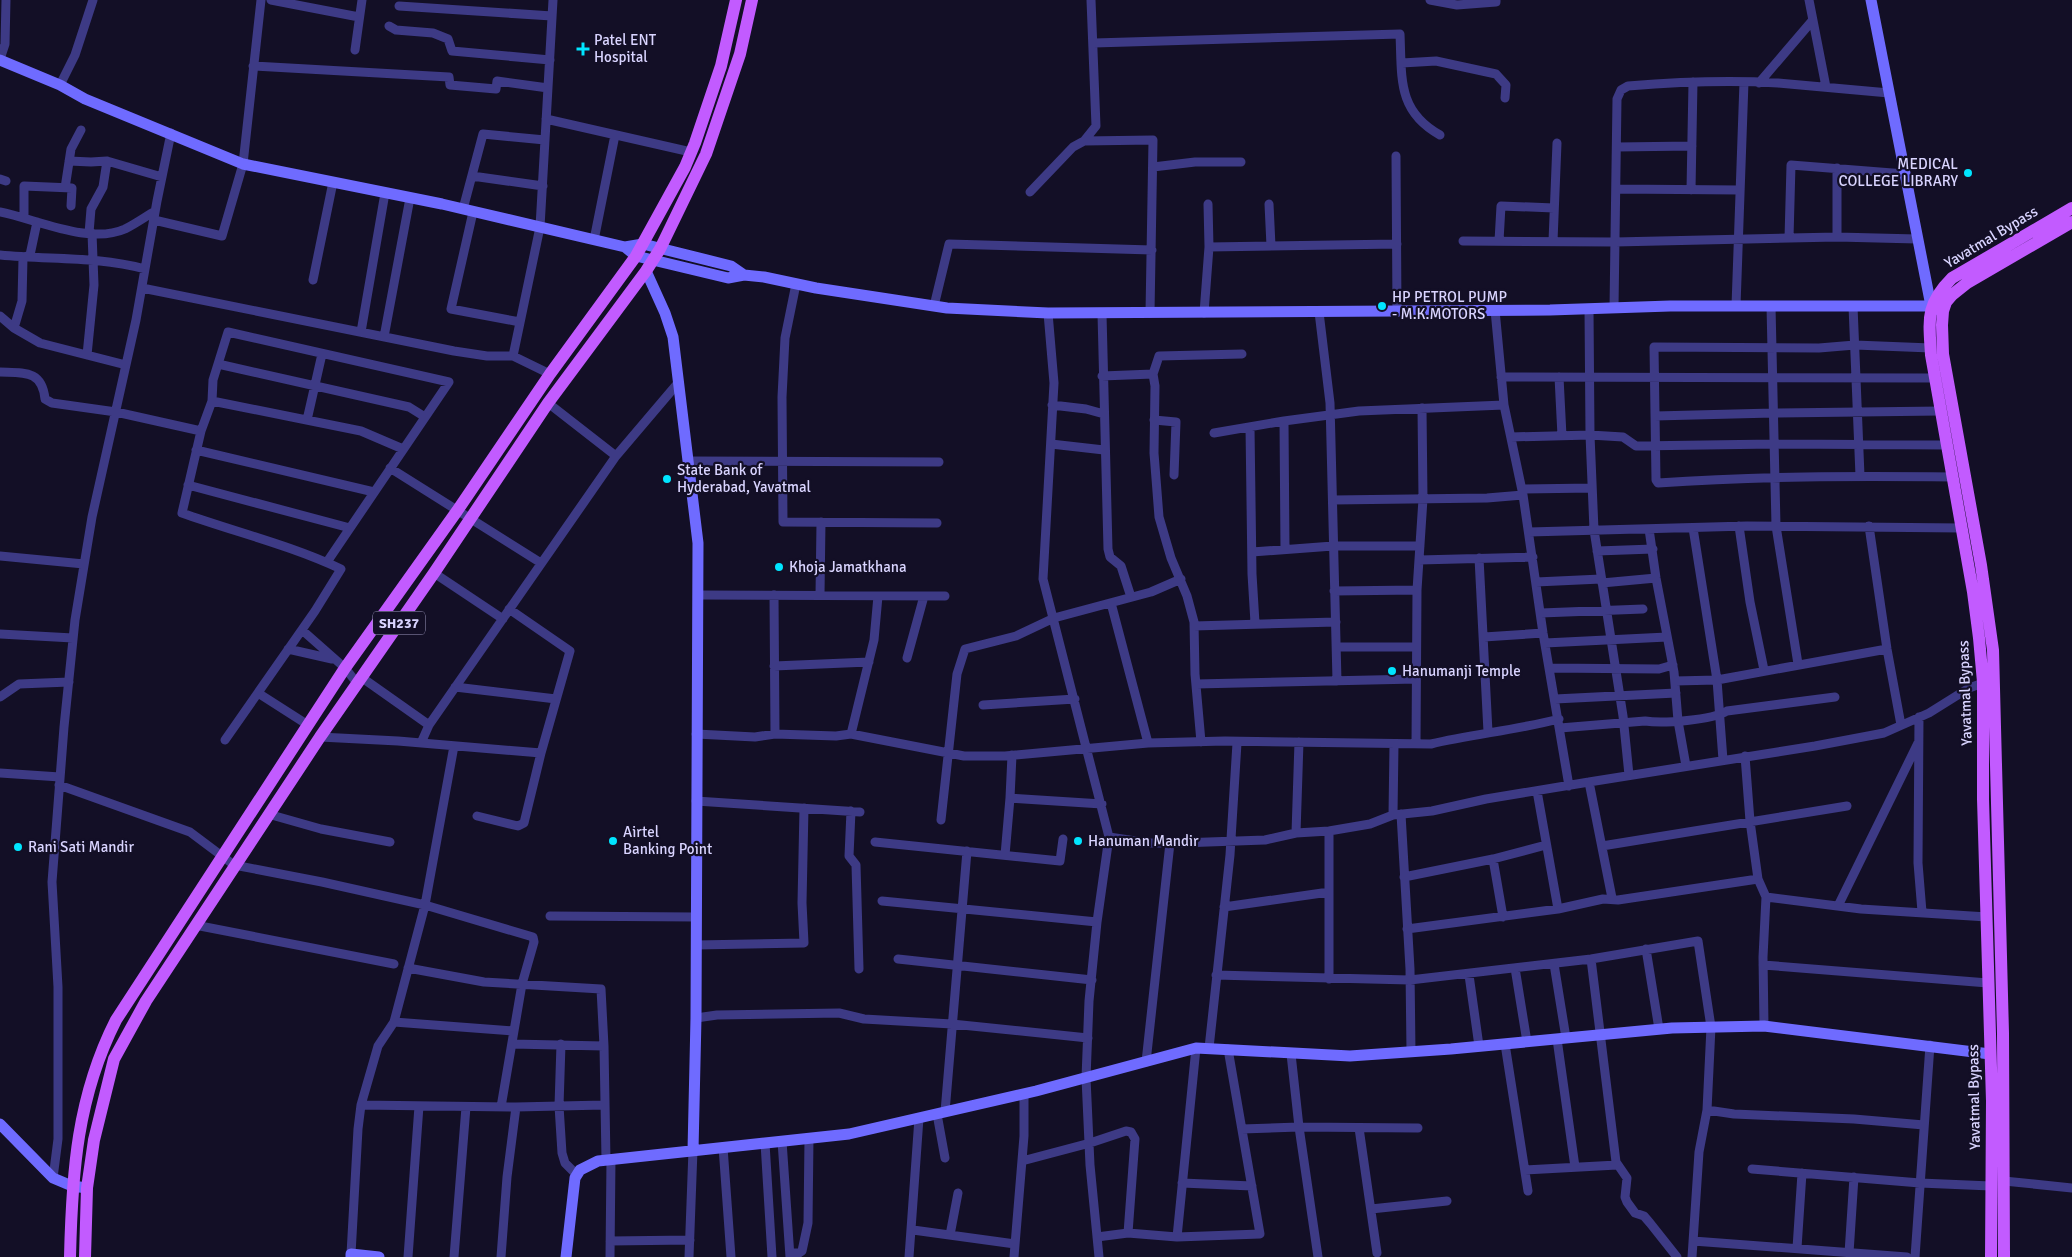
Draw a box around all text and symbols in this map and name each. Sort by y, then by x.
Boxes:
place label: Patel ENT Hospital [594,31,657,66]
marker: Patel ENT Hospital [576,42,590,56]
place label: MEDICAL COLLEGE LIBRARY [1838,155,1958,190]
marker: MEDICAL COLLEGE LIBRARY [1962,167,1974,179]
street label: Yavatmal Bypass [1941,202,2041,272]
place label: HP PETROL PUMP - M.K.MOTORS [1392,288,1507,323]
marker: HP PETROL PUMP - M.K.MOTORS [1376,300,1388,312]
place label: State Bank of Hyderabad, Yavatmal [677,461,811,496]
marker: State Bank of Hyderabad, Yavatmal [661,473,673,485]
place label: Khoja Jamatkhana [789,558,907,576]
marker: Khoja Jamatkhana [773,561,785,573]
road number: SH237 [373,612,425,634]
street label: Yavatmal Bypass [1954,640,1976,746]
place label: Hanumanji Temple [1402,662,1521,680]
marker: Hanumanji Temple [1386,665,1398,677]
place label: Airtel Banking Point [623,823,712,858]
place label: Hanuman Mandir [1088,832,1199,850]
marker: Airtel Banking Point [607,835,619,847]
marker: Hanuman Mandir [1072,835,1084,847]
place label: Rani Sati Mandir [28,838,134,856]
marker: Rani Sati Mandir [12,841,24,853]
street label: Yavatmal Bypass [1964,1044,1984,1150]

